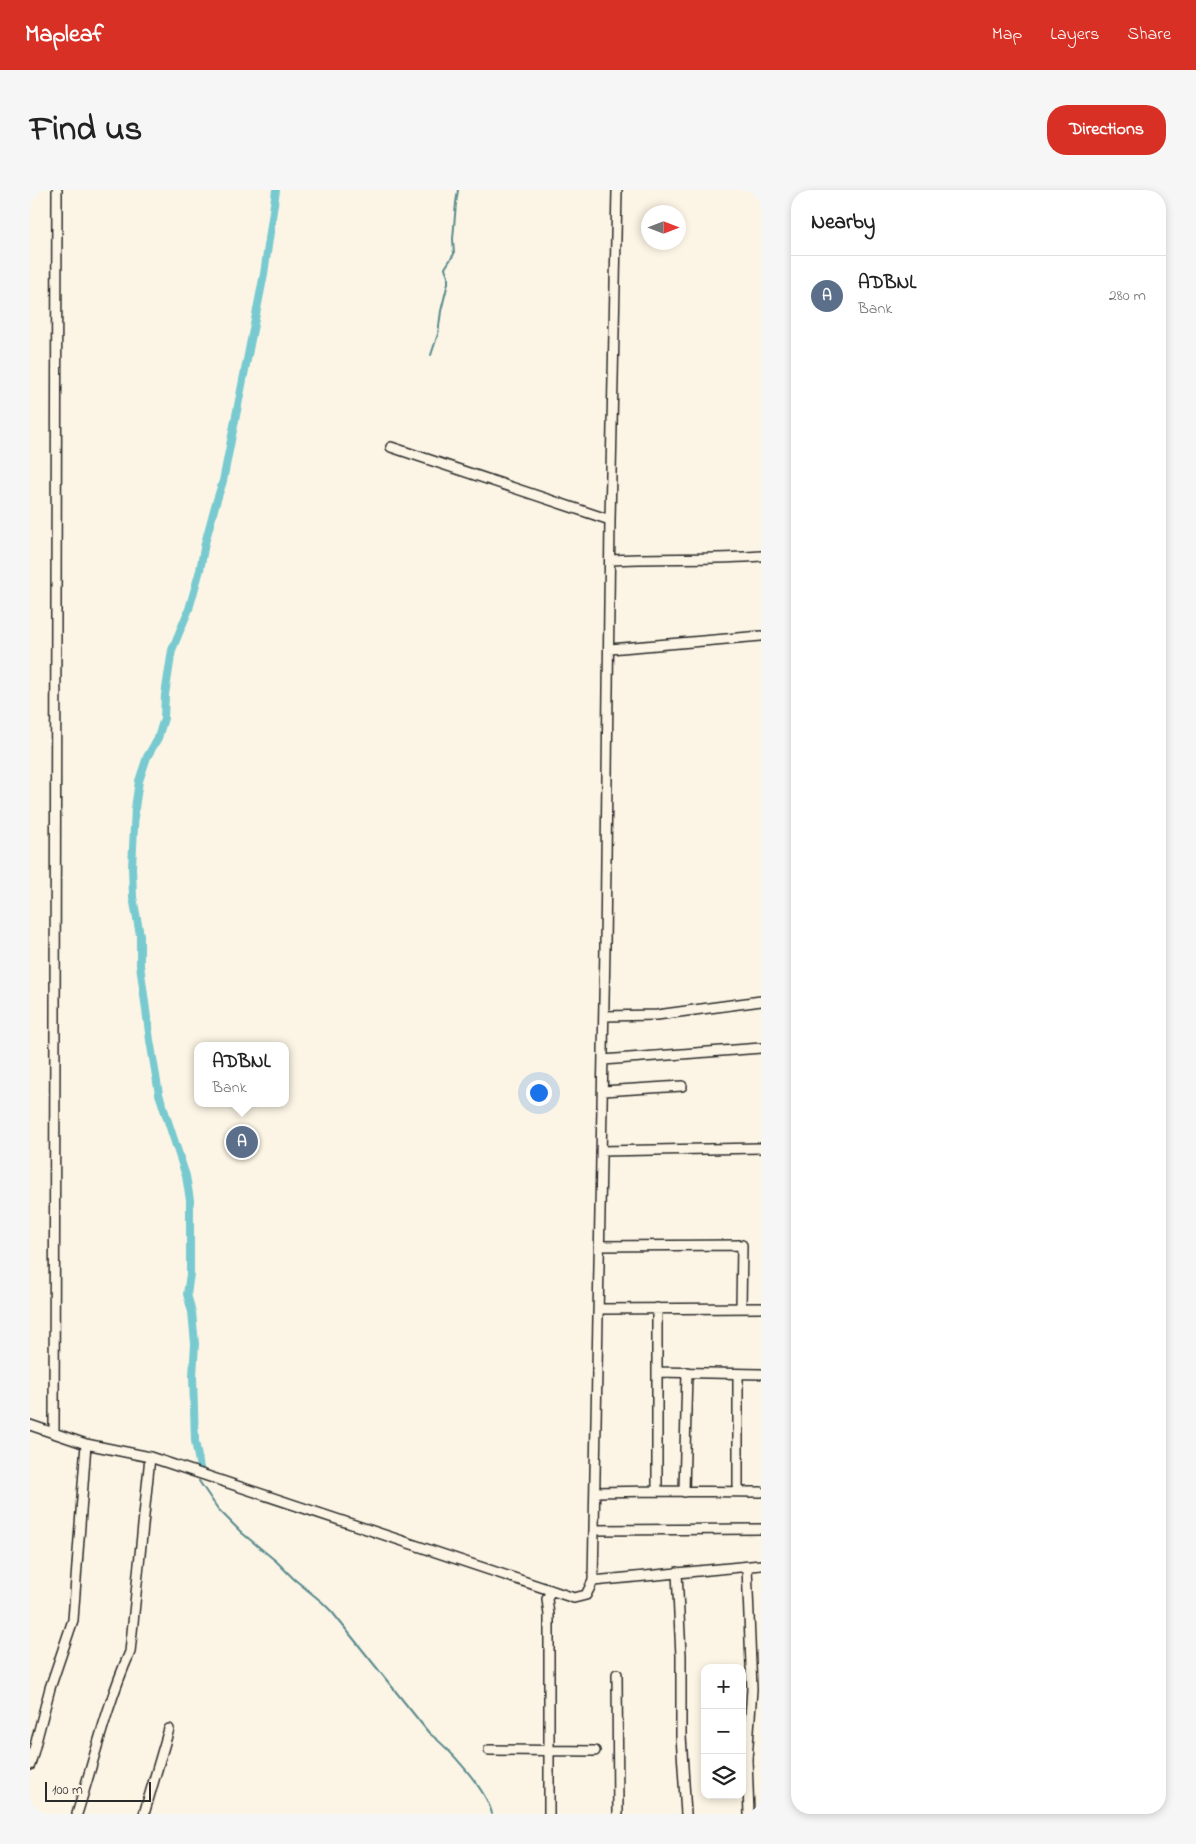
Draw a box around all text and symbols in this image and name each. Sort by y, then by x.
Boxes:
text: Mapleaf [25,18,104,53]
text: Map [992,22,1022,48]
text: Layers [1050,22,1100,48]
text: Share [1128,22,1171,48]
text: Find us [30,105,142,156]
button: Directions [1047,105,1166,155]
north arrow [641,205,686,250]
text: Nearby [811,208,875,238]
text: ADBNL [858,270,916,297]
text: A [822,284,832,308]
text: 280 m [1109,284,1146,308]
text: Bank [858,297,892,321]
popup [194,1042,289,1107]
text: ADBNL [212,1049,271,1076]
text: Bank [212,1076,247,1100]
your location [526,1080,552,1106]
pin: A [226,1123,258,1161]
map controls [701,1664,746,1799]
button: + [701,1664,746,1709]
button: − [701,1709,746,1754]
button: layers [701,1754,746,1799]
scale bar [45,1779,151,1802]
text: 100 m [52,1780,83,1801]

